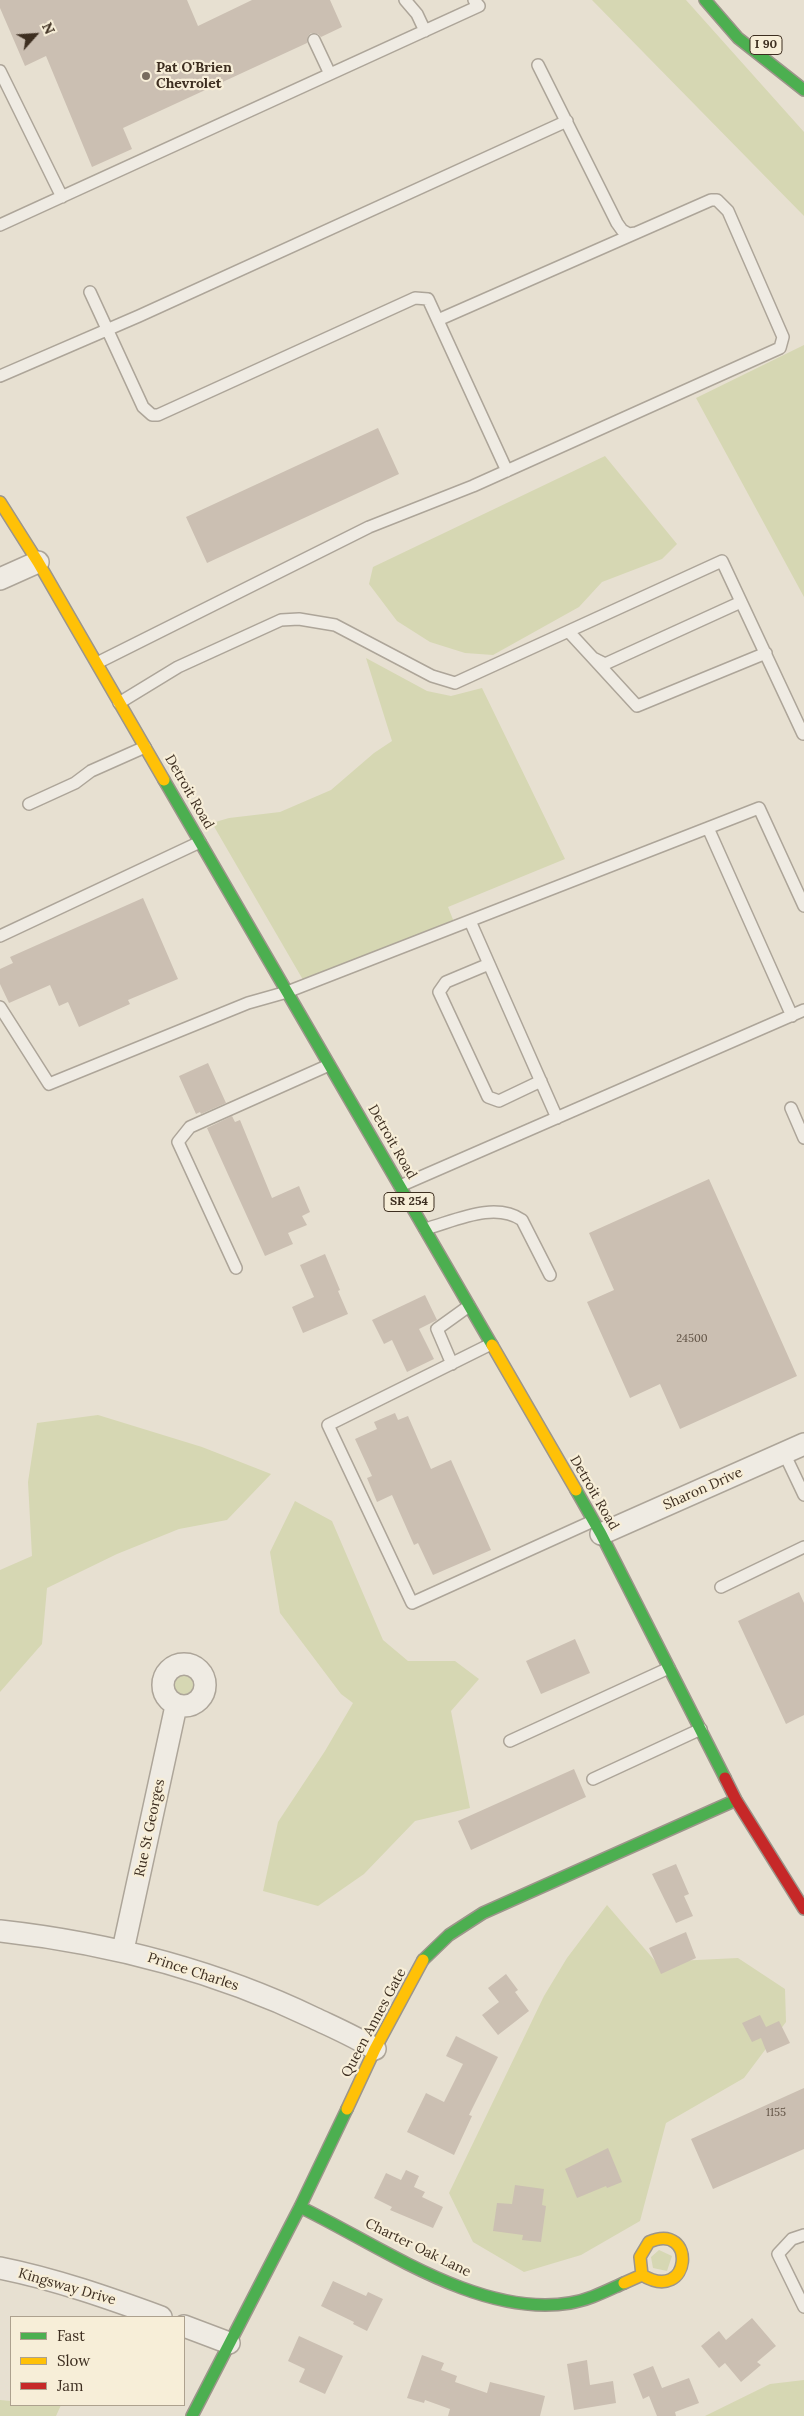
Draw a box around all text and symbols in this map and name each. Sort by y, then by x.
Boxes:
north arrow [10,10,60,60]
text: N [38,20,59,37]
road number: I 90 [750,36,782,54]
place label: Pat O'Brien Chevrolet [156,60,232,92]
marker: Pat O'Brien Chevrolet [140,70,152,82]
street label: Detroit Road [161,752,217,832]
street label: Detroit Road [364,1102,420,1182]
road number: SR 254 [384,1192,434,1212]
house number: 24500 [676,1332,708,1346]
street label: Detroit Road [566,1453,622,1533]
street label: Sharon Drive [661,1464,745,1514]
street label: Rue St Georges [131,1778,169,1878]
street label: Prince Charles [145,1949,241,1995]
street label: Queen Annes Gate [338,1966,410,2080]
house number: 1155 [766,2106,786,2120]
street label: Charter Oak Lane [362,2215,474,2281]
street label: Kingsway Drive [16,2265,118,2309]
legend [10,2316,185,2406]
text: Fast [57,2326,85,2345]
text: Slow [57,2351,90,2370]
text: Jam [57,2376,84,2395]

